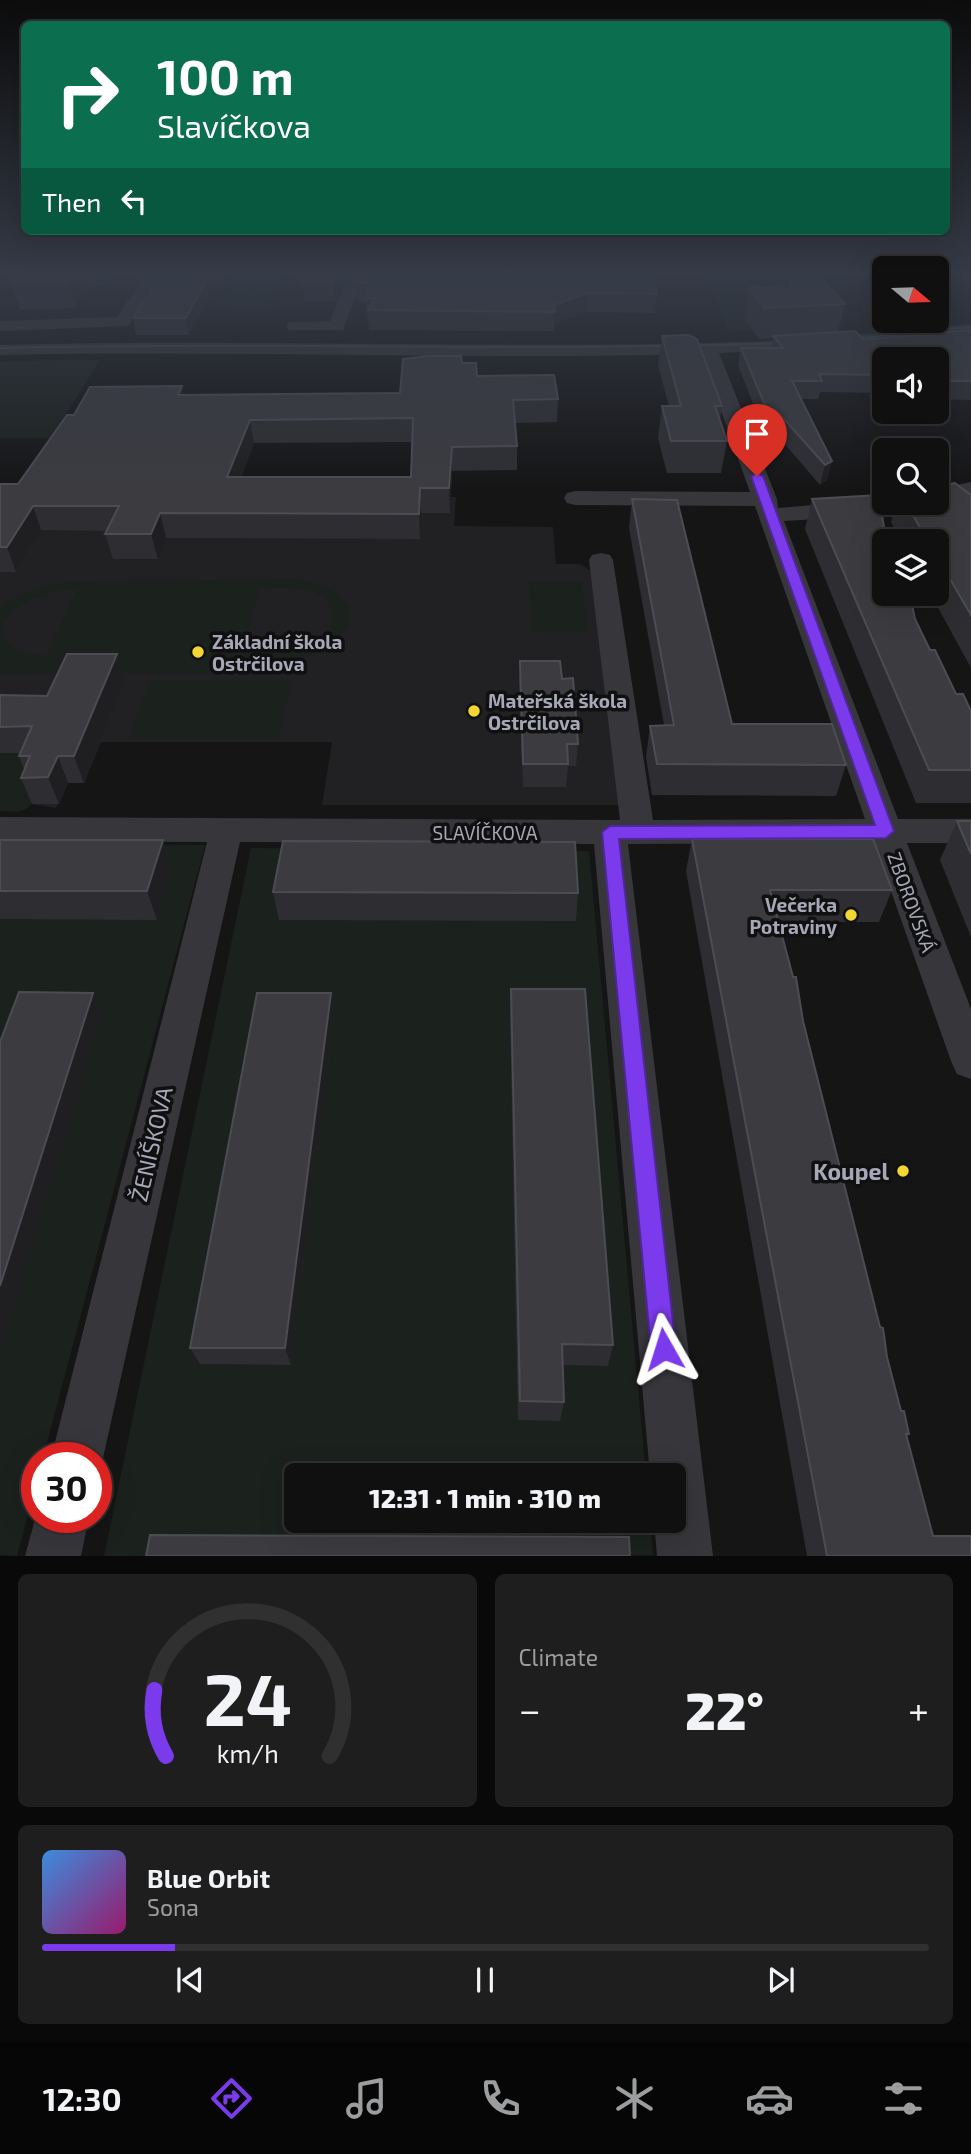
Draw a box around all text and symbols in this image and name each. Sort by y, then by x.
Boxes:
text: 100 m [157,46,294,105]
icon: right [42,49,133,140]
text: Slavíčkova [157,106,311,144]
icon: left [115,182,153,220]
text: Then [42,186,101,217]
north arrow [872,256,948,332]
map controls [872,256,949,606]
button: sound [872,347,949,424]
pin [727,404,787,476]
icon: arrive [738,415,776,453]
button: search [872,438,949,515]
button: layers [872,529,949,606]
place label: Základní škola Ostrčilova [212,630,342,675]
marker: Základní škola Ostrčilova [190,644,206,660]
place label: Mateřská škola Ostrčilova [488,689,627,734]
marker: Mateřská škola Ostrčilova [466,703,482,719]
street label: SLAVÍČKOVA [432,821,538,844]
street label: ZBOROVSKÁ [883,849,941,955]
place label: Večerka Potraviny [749,893,837,939]
marker: Večerka Potraviny [843,907,859,923]
street label: ŽENÍŠKOVA [124,1083,178,1204]
place label: Koupel [813,1157,889,1185]
marker: Koupel [895,1163,911,1179]
position arrow [627,1312,701,1386]
speed limit sign: 30 [21,1442,112,1533]
text: 12:31 · 1 min · 310 m [369,1482,601,1513]
text: Climate [519,1643,598,1671]
text: 24 [203,1654,292,1742]
text: 22° [685,1678,764,1740]
text: − [519,1686,541,1732]
text: + [908,1686,929,1732]
text: km/h [216,1738,278,1768]
text: Blue Orbit [147,1862,270,1893]
text: Sona [147,1893,199,1921]
icon: previous [171,1961,209,1999]
icon: pause [466,1961,504,1999]
icon: next [762,1961,800,1999]
icon: directions [207,2074,256,2123]
icon: music [342,2074,391,2123]
icon: phone [476,2074,525,2123]
icon: climate [610,2074,659,2123]
icon: car [745,2074,794,2123]
icon: filters [879,2074,928,2123]
text: 12:30 [43,2079,122,2117]

